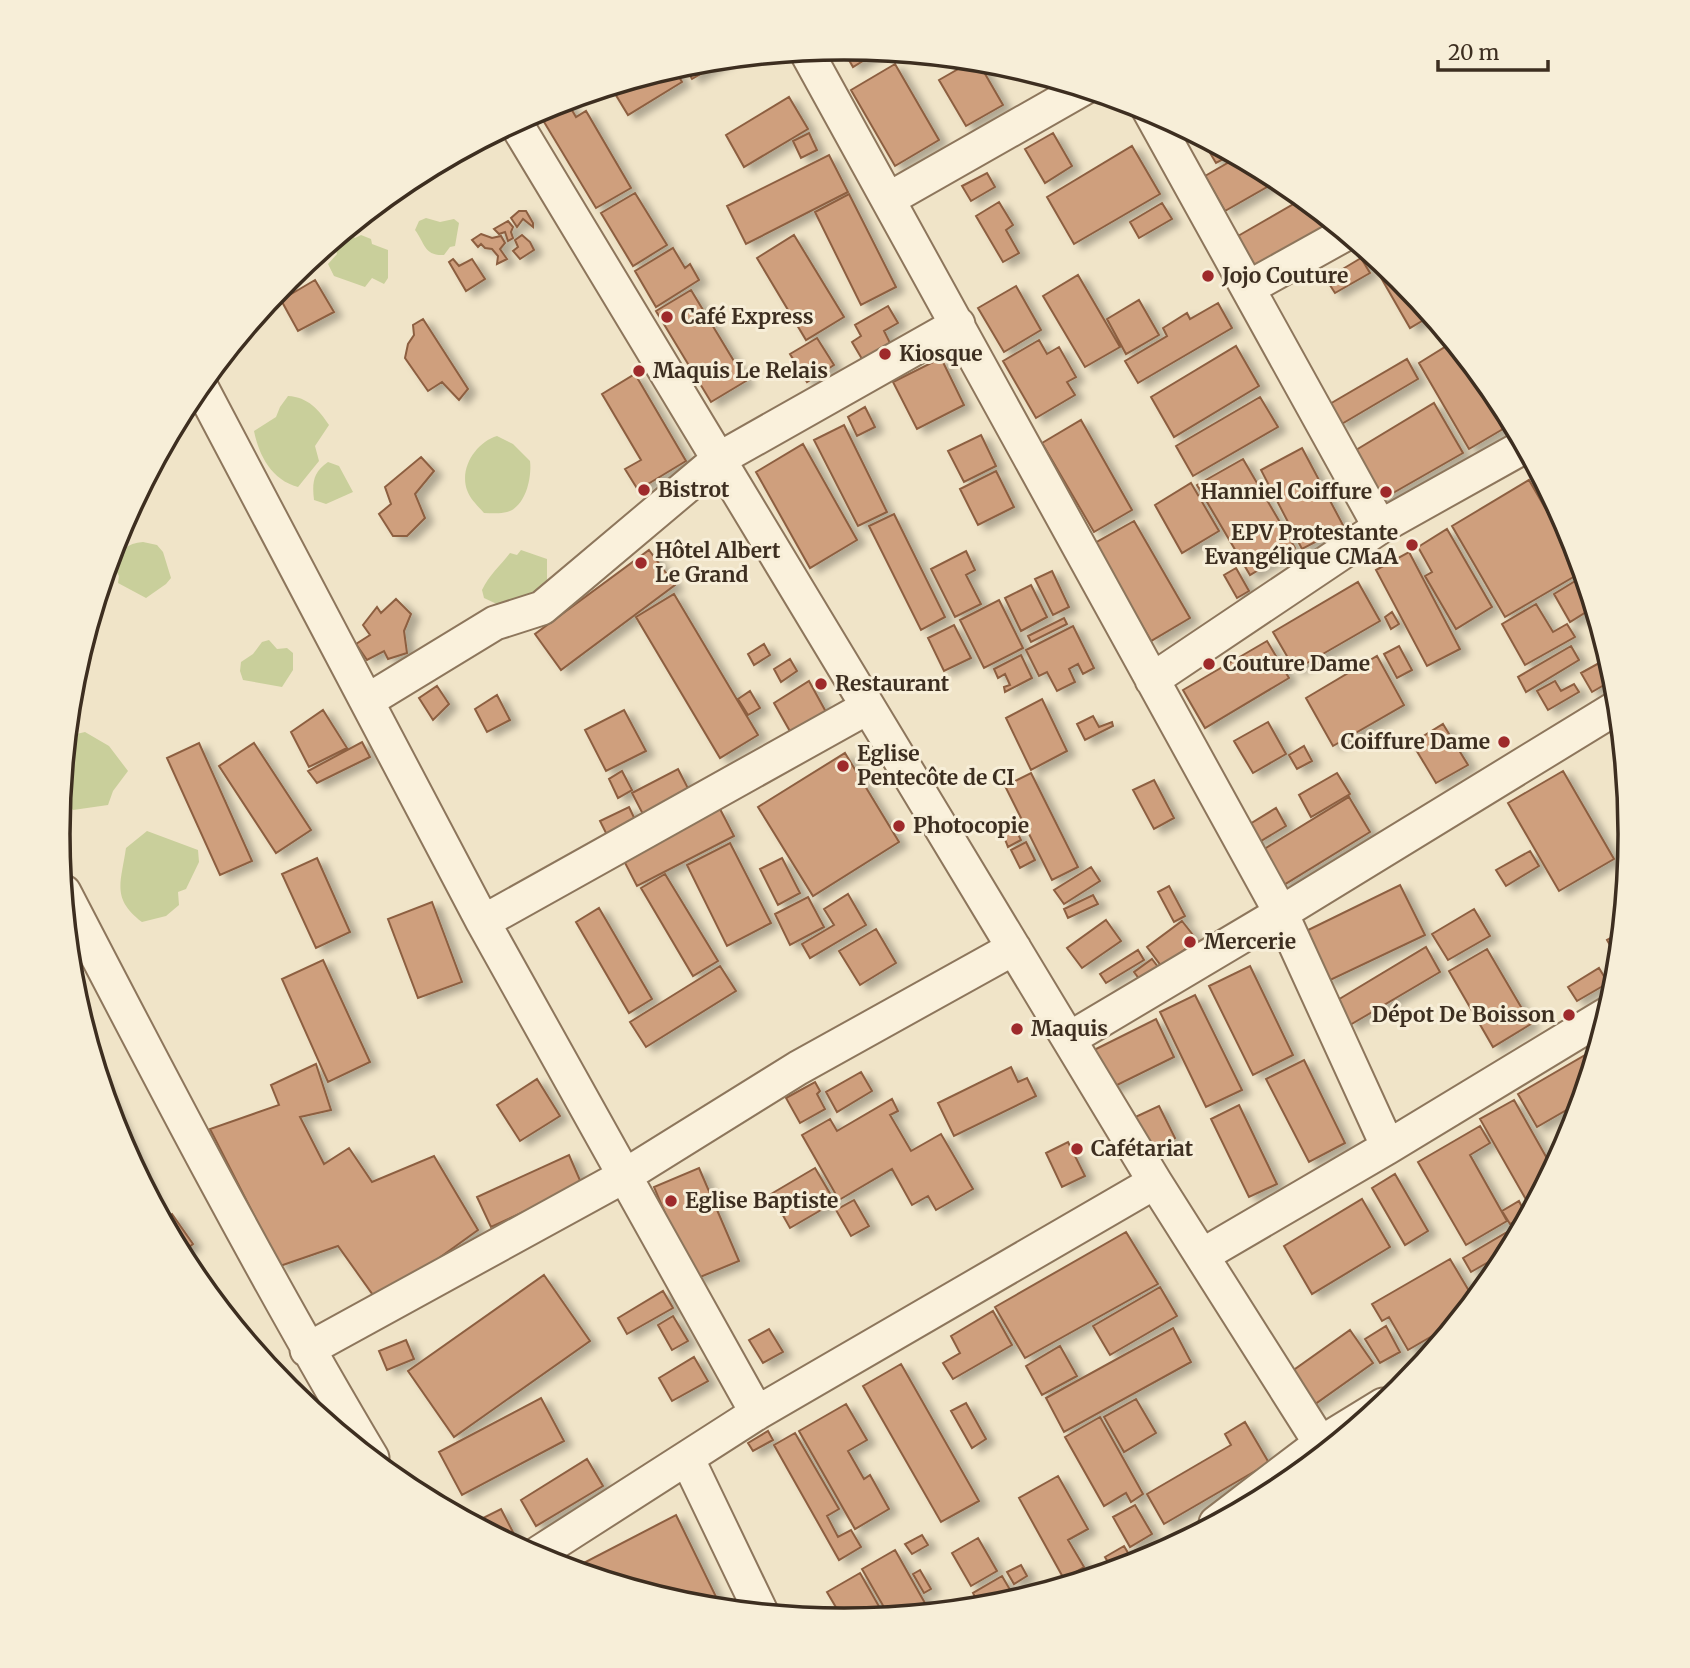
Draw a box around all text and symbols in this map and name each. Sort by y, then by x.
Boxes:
scale bar [1438,28,1548,72]
text: 20 m [1448,39,1500,66]
place label: Jojo Couture [1221,262,1348,289]
marker: Jojo Couture [1200,268,1216,284]
place label: Café Express [681,303,814,330]
marker: Café Express [659,309,675,325]
place label: Kiosque [899,340,983,367]
marker: Kiosque [877,346,893,362]
place label: Maquis Le Relais [653,357,828,384]
marker: Maquis Le Relais [631,363,647,379]
place label: Bistrot [658,476,730,503]
place label: Hanniel Coiffure [1200,478,1372,505]
marker: Bistrot [636,482,652,498]
marker: Hanniel Coiffure [1378,484,1394,500]
place label: EPV Protestante Evangélique CMaA [1204,519,1399,570]
place label: Hôtel Albert Le Grand [655,537,781,588]
marker: EPV Protestante Evangélique CMaA [1404,537,1420,553]
marker: Hôtel Albert Le Grand [633,555,649,571]
place label: Couture Dame [1223,650,1370,677]
marker: Couture Dame [1201,656,1217,672]
place label: Restaurant [835,670,950,697]
marker: Restaurant [813,676,829,692]
place label: Coiffure Dame [1341,728,1490,755]
marker: Coiffure Dame [1496,734,1512,750]
place label: Eglise Pentecôte de CI [857,740,1015,791]
marker: Eglise Pentecôte de CI [835,758,851,774]
place label: Photocopie [913,812,1029,839]
marker: Photocopie [891,818,907,834]
place label: Mercerie [1204,928,1296,955]
marker: Mercerie [1182,934,1198,950]
place label: Dépot De Boisson [1372,1001,1555,1028]
marker: Dépot De Boisson [1561,1007,1577,1023]
place label: Maquis [1031,1015,1108,1042]
marker: Maquis [1009,1021,1025,1037]
place label: Cafétariat [1091,1135,1194,1162]
marker: Cafétariat [1069,1141,1085,1157]
place label: Eglise Baptiste [685,1187,838,1214]
marker: Eglise Baptiste [663,1193,679,1209]

